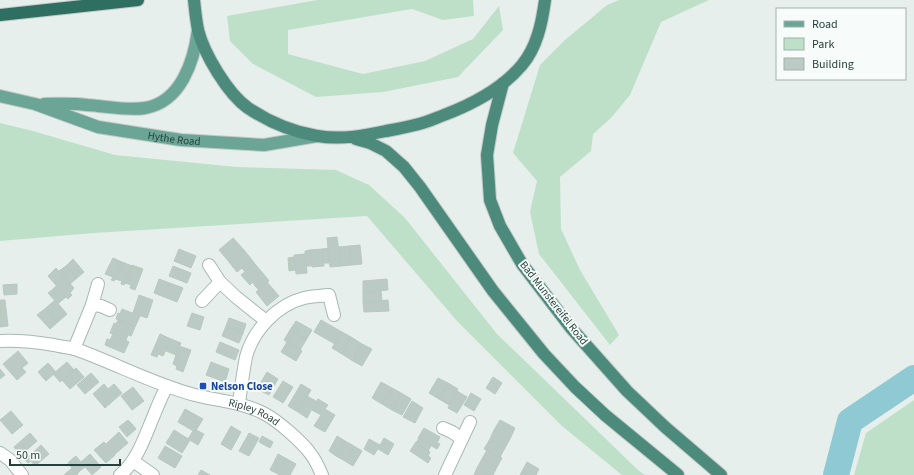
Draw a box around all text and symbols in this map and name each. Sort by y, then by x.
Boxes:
legend [776,8,906,80]
text: Road [812,16,838,33]
text: Park [812,36,834,53]
text: Building [812,56,854,73]
street label: Hythe Road [147,127,201,149]
street label: Bad Munstereifel Road [516,258,592,348]
place label: Nelson Close [211,379,273,394]
marker: Nelson Close [198,381,208,391]
street label: Ripley Road [227,395,283,429]
scale bar [10,441,120,467]
text: 50 m [16,447,40,464]

